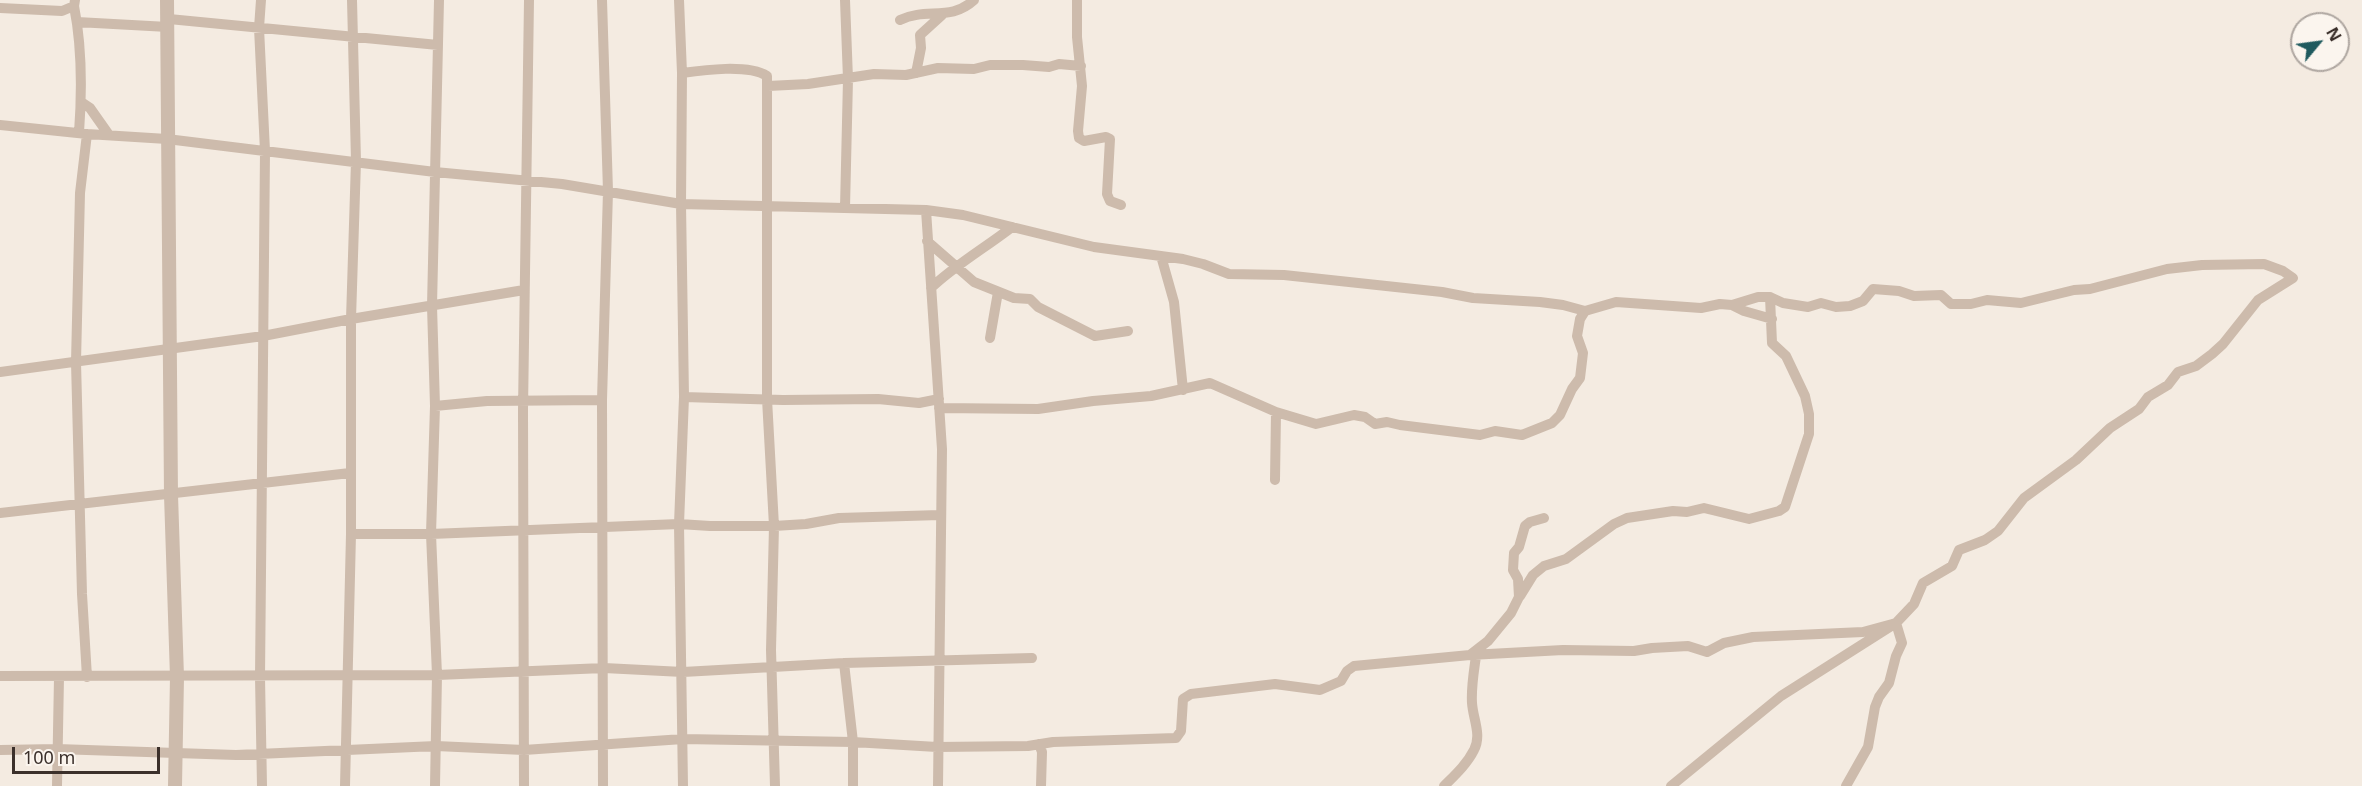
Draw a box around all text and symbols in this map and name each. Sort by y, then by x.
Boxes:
north arrow [2290,12,2350,72]
text: N [2321,23,2347,45]
scale bar [15,735,164,773]
text: 100 m [23,745,75,769]

